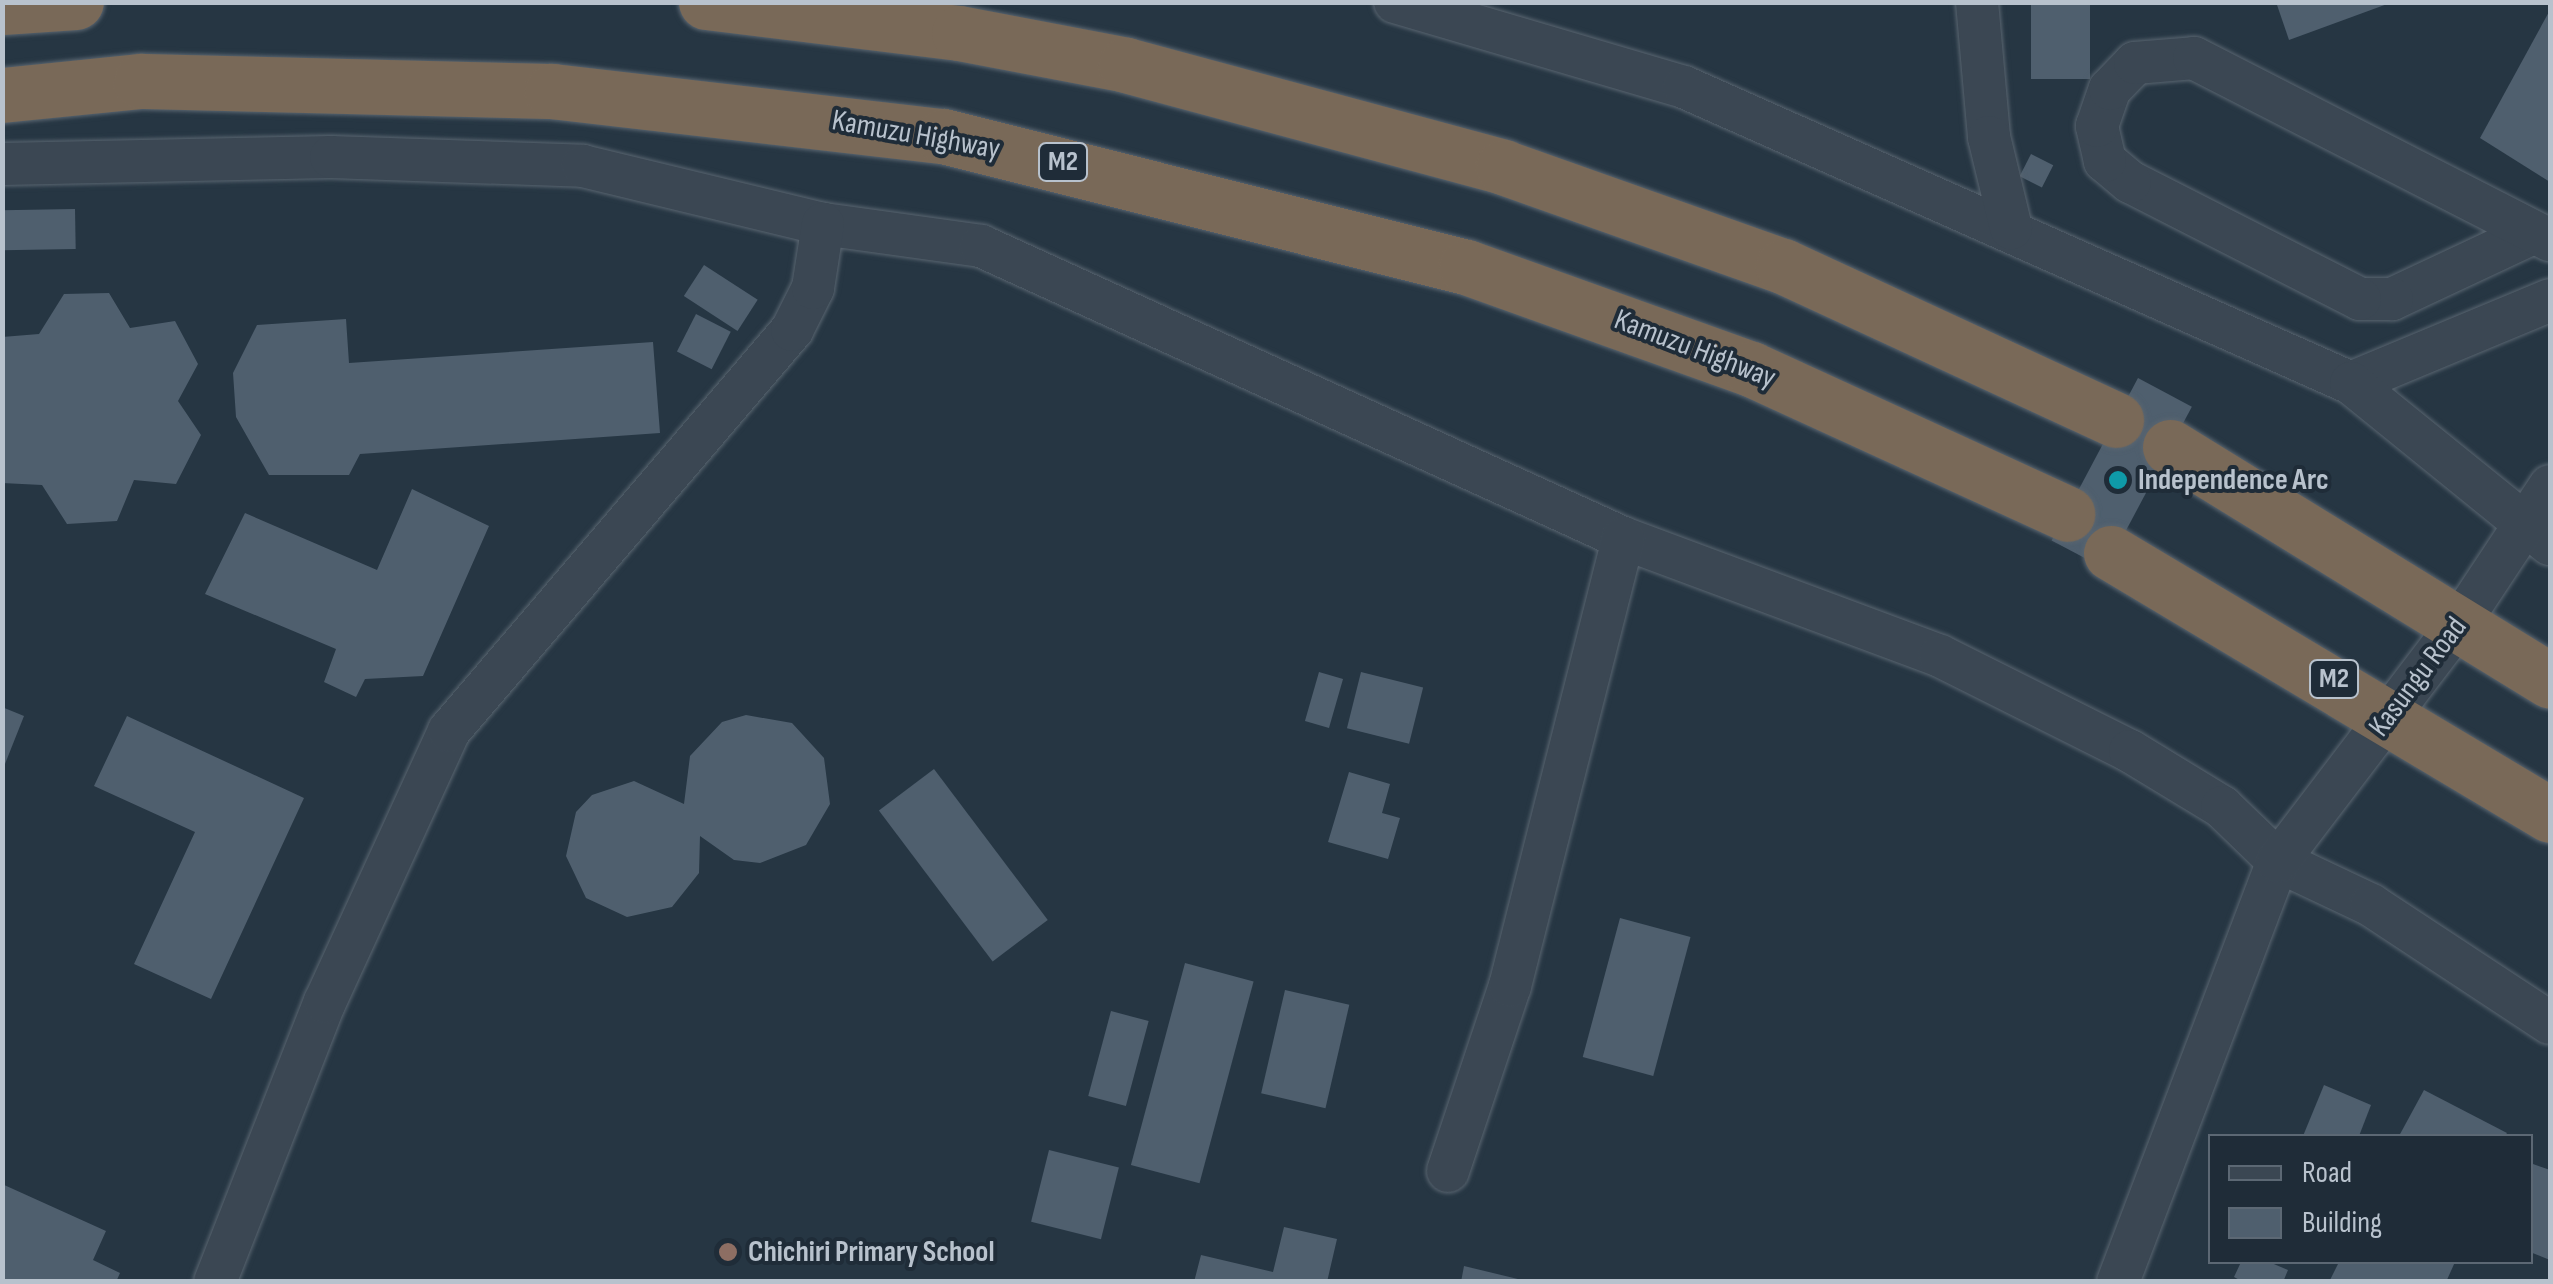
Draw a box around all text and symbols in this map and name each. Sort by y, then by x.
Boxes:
street label: Kamuzu Highway [829,103,1003,167]
road number: M2 [1038,139,1088,185]
street label: Kamuzu Highway [1609,302,1781,396]
place label: Independence Arc [2138,462,2329,498]
marker: Independence Arc [2107,469,2129,491]
street label: Kasungu Road [2361,610,2475,744]
road number: M2 [2309,656,2359,702]
legend [2208,1134,2533,1264]
text: Road [2302,1155,2352,1191]
text: Building [2302,1205,2382,1241]
place label: Chichiri Primary School [748,1234,994,1270]
marker: Chichiri Primary School [717,1241,739,1263]

